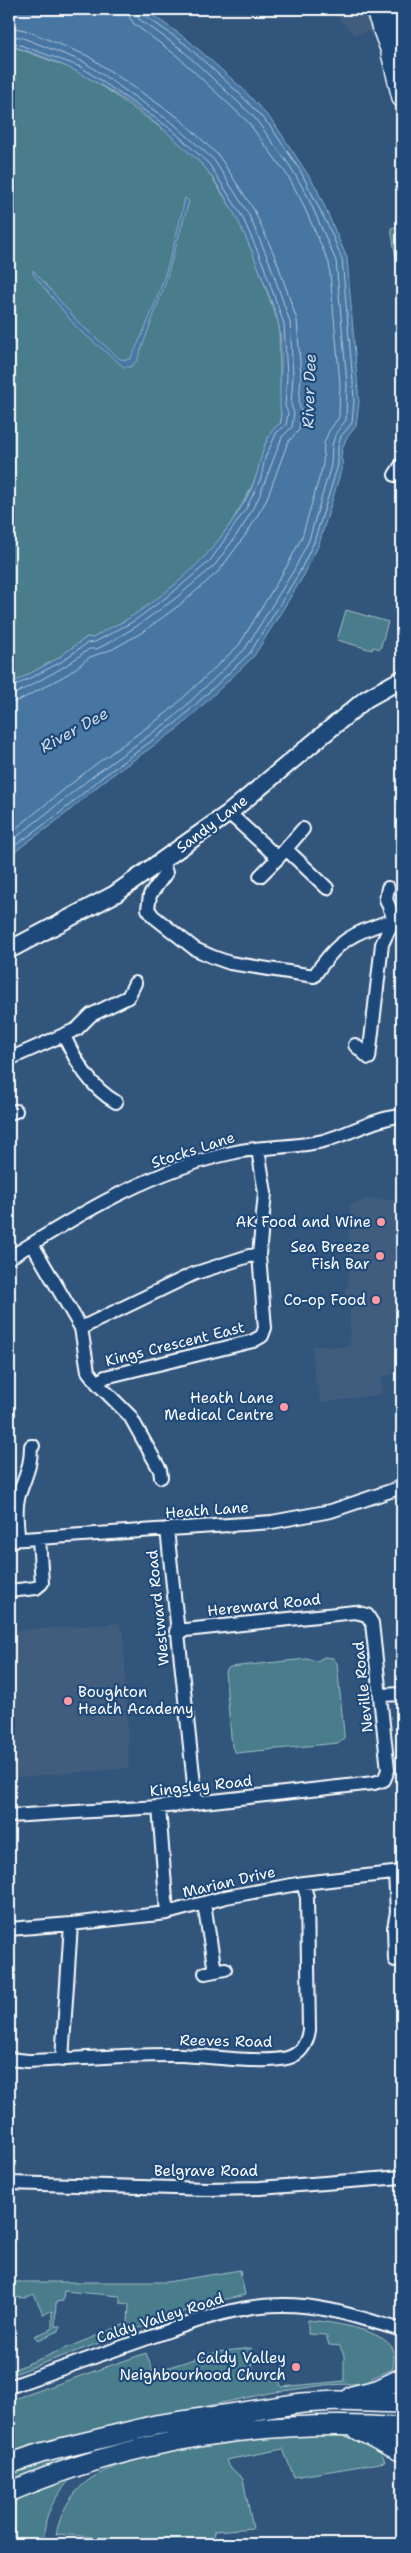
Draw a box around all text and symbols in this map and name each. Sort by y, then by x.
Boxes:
water label: River Dee [297,353,321,429]
water label: River Dee [36,703,112,757]
street label: Sandy Lane [172,791,252,857]
street label: Stocks Lane [149,1127,237,1173]
place label: AK Food and Wine [236,1212,371,1232]
marker: AK Food and Wine [375,1216,387,1228]
place label: Sea Breeze Fish Bar [290,1237,370,1274]
marker: Sea Breeze Fish Bar [374,1250,386,1262]
place label: Co-op Food [284,1290,366,1310]
marker: Co-op Food [370,1294,382,1306]
street label: Kings Crescent East [103,1317,247,1371]
place label: Heath Lane Medical Centre [164,1388,274,1425]
marker: Heath Lane Medical Centre [278,1401,290,1413]
street label: Heath Lane [164,1497,250,1523]
street label: Westward Road [142,1549,174,1667]
street label: Hereward Road [206,1589,322,1621]
street label: Neville Road [348,1640,378,1734]
place label: Boughton Heath Academy [78,1682,194,1719]
marker: Boughton Heath Academy [62,1695,74,1707]
street label: Kingsley Road [149,1771,254,1801]
street label: Marian Drive [181,1862,277,1902]
street label: Reeves Road [179,2030,273,2052]
street label: Belgrave Road [154,2161,259,2181]
street label: Caldy Valley Road [94,2288,226,2348]
place label: Caldy Valley Neighbourhood Church [120,2348,286,2385]
marker: Caldy Valley Neighbourhood Church [290,2361,302,2373]

